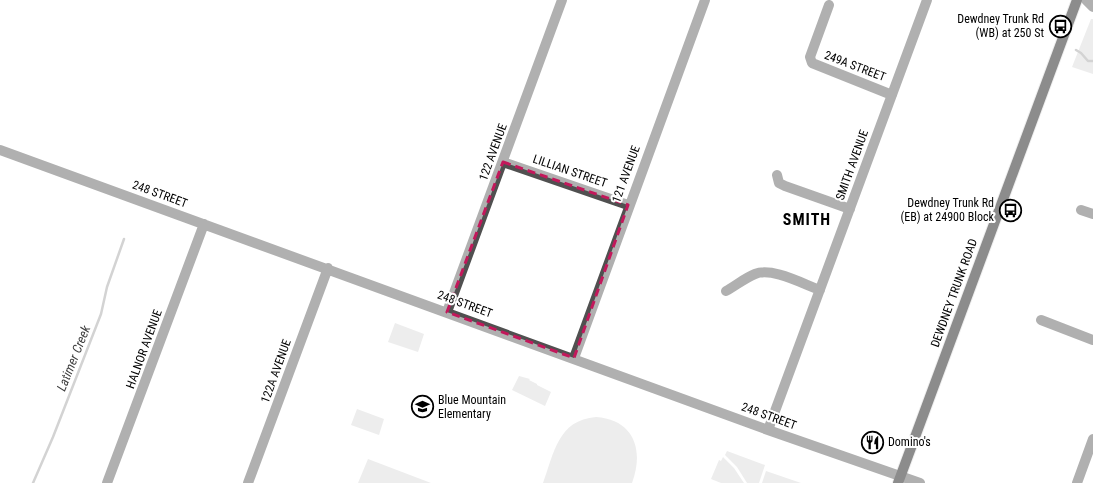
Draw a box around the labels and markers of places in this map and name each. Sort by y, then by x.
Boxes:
place label: Dewdney Trunk Rd (WB) at 250 St [957,12,1044,40]
bus stop icon: Dewdney Trunk Rd (WB) at 250 St [1047,13,1073,39]
place label: Dewdney Trunk Rd (EB) at 24900 Block [900,196,995,224]
bus stop icon: Dewdney Trunk Rd (EB) at 24900 Block [997,197,1023,223]
place label: Blue Mountain Elementary [438,393,506,421]
school or university icon: Blue Mountain Elementary [410,394,436,420]
restaurant icon: Domino's [860,429,886,455]
place label: Domino's [888,435,931,449]

